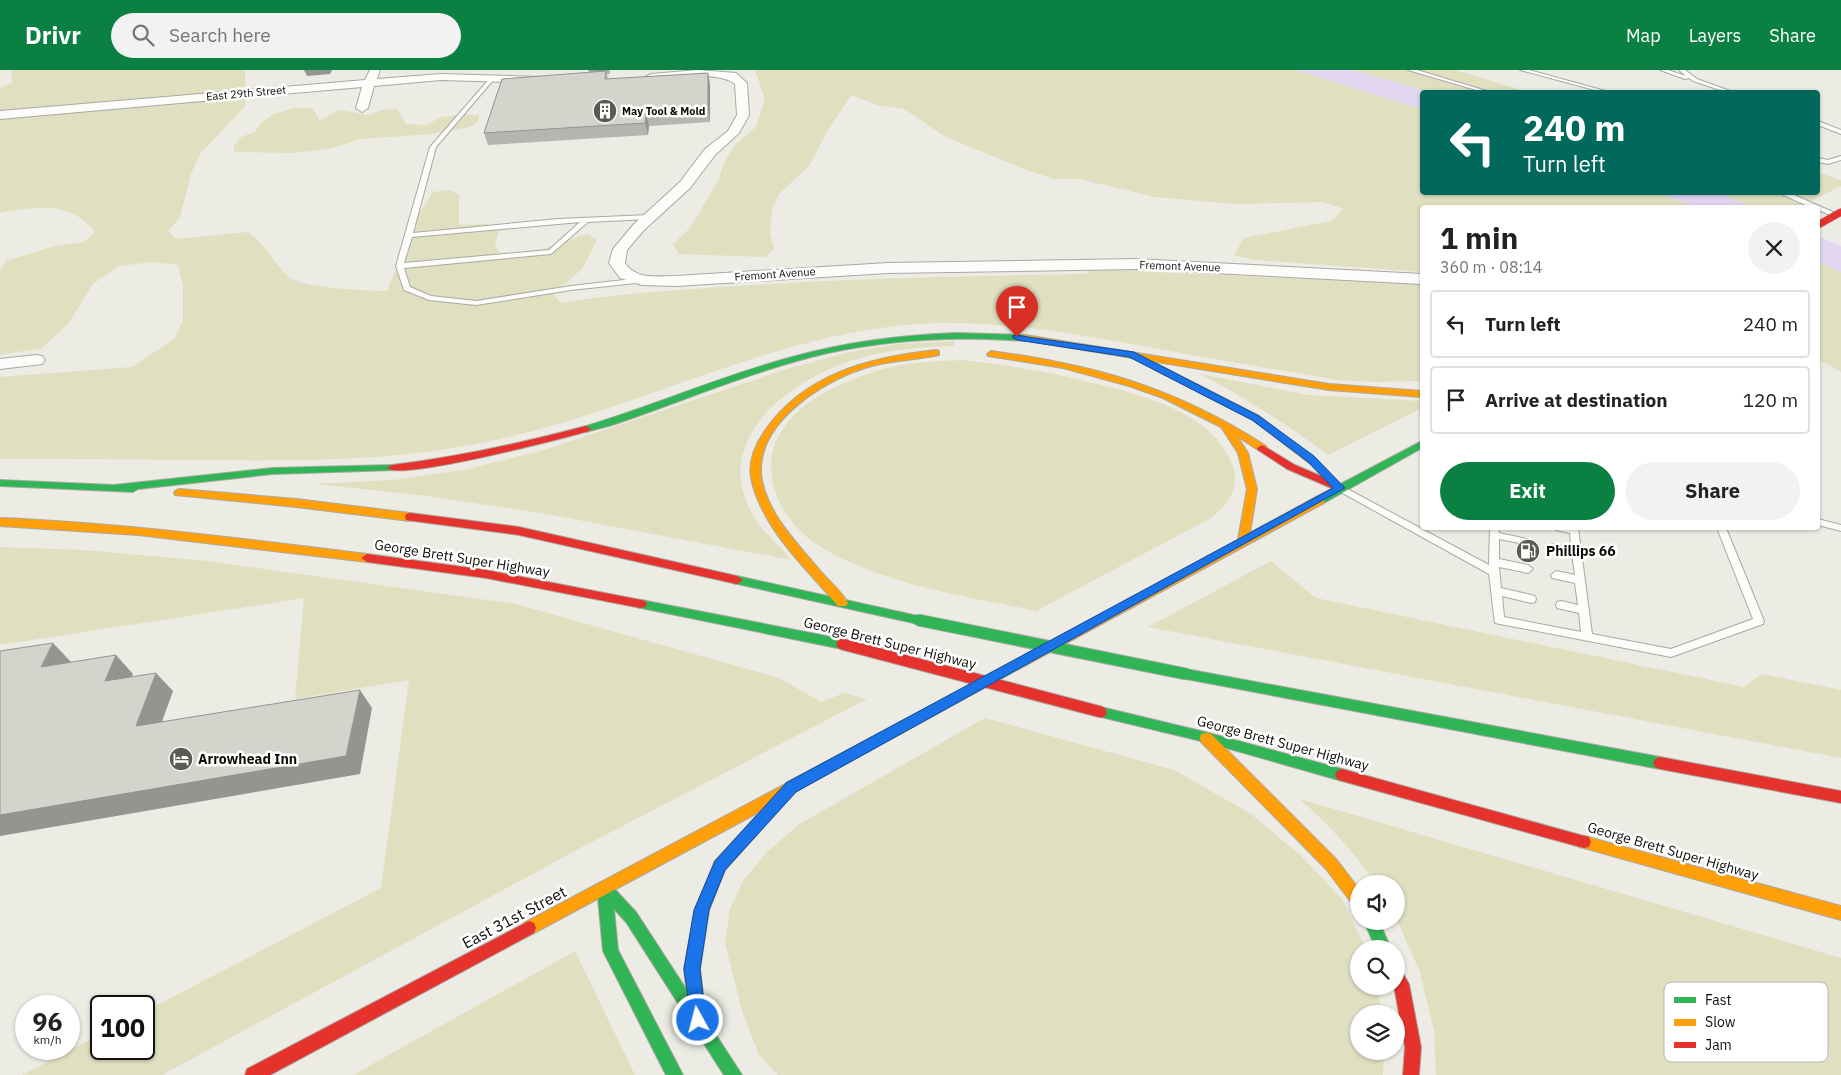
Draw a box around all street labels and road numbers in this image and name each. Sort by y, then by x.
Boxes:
street label: East 29th Street [205,83,287,103]
street label: Fremont Avenue [1139,258,1221,274]
street label: Fremont Avenue [734,264,816,284]
street label: George Brett Super Highway [373,535,551,581]
street label: George Brett Super Highway [802,613,978,673]
street label: George Brett Super Highway [1195,711,1371,775]
street label: George Brett Super Highway [1585,818,1761,884]
street label: East 31st Street [458,881,570,953]

